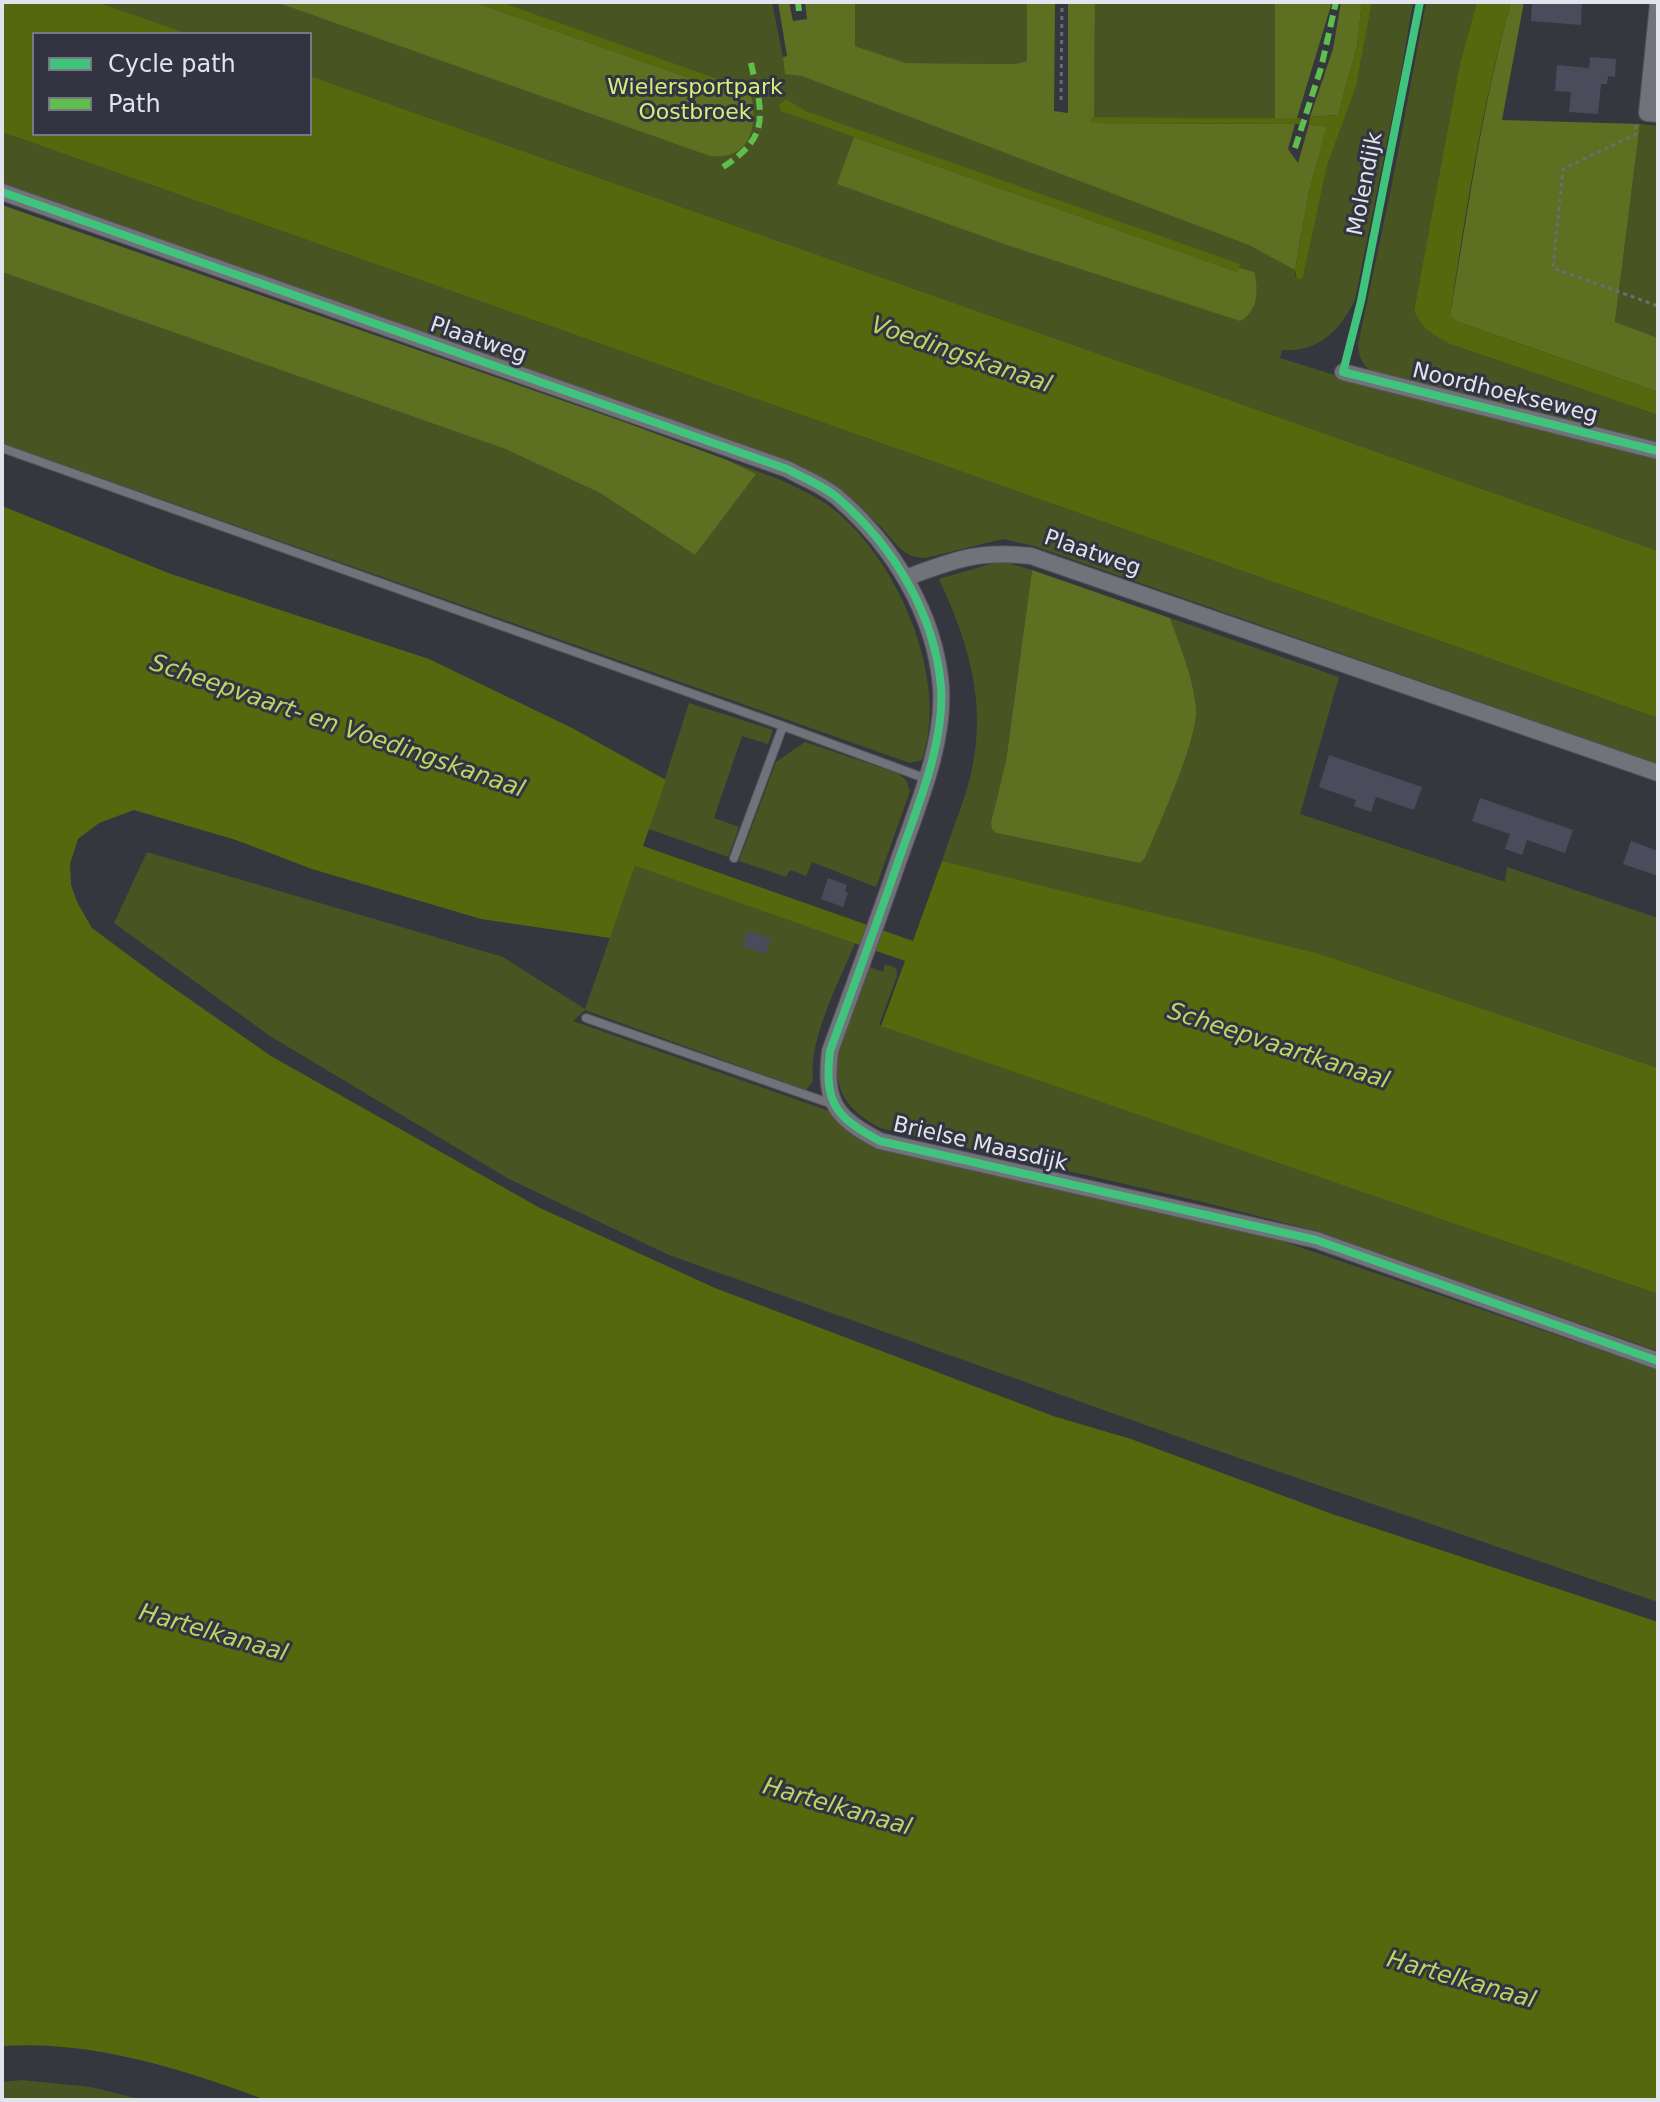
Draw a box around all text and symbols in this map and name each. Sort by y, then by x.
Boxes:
legend [32,32,312,136]
text: Cycle path [108,50,236,78]
park label: Wielersportpark Oostbroek [607,75,783,126]
text: Path [108,90,161,118]
street label: Molendijk [1343,130,1389,238]
street label: Plaatweg [426,312,530,370]
water label: Voedingskanaal [867,312,1055,400]
street label: Noordhoekseweg [1410,358,1600,430]
street label: Plaatweg [1040,525,1144,583]
water label: Scheepvaart- en Voedingskanaal [146,649,528,805]
water label: Scheepvaartkanaal [1164,998,1392,1096]
street label: Brielse Maasdijk [890,1112,1070,1178]
water label: Hartelkanaal [135,1599,291,1669]
water label: Hartelkanaal [759,1773,915,1843]
water label: Hartelkanaal [1383,1946,1539,2016]

